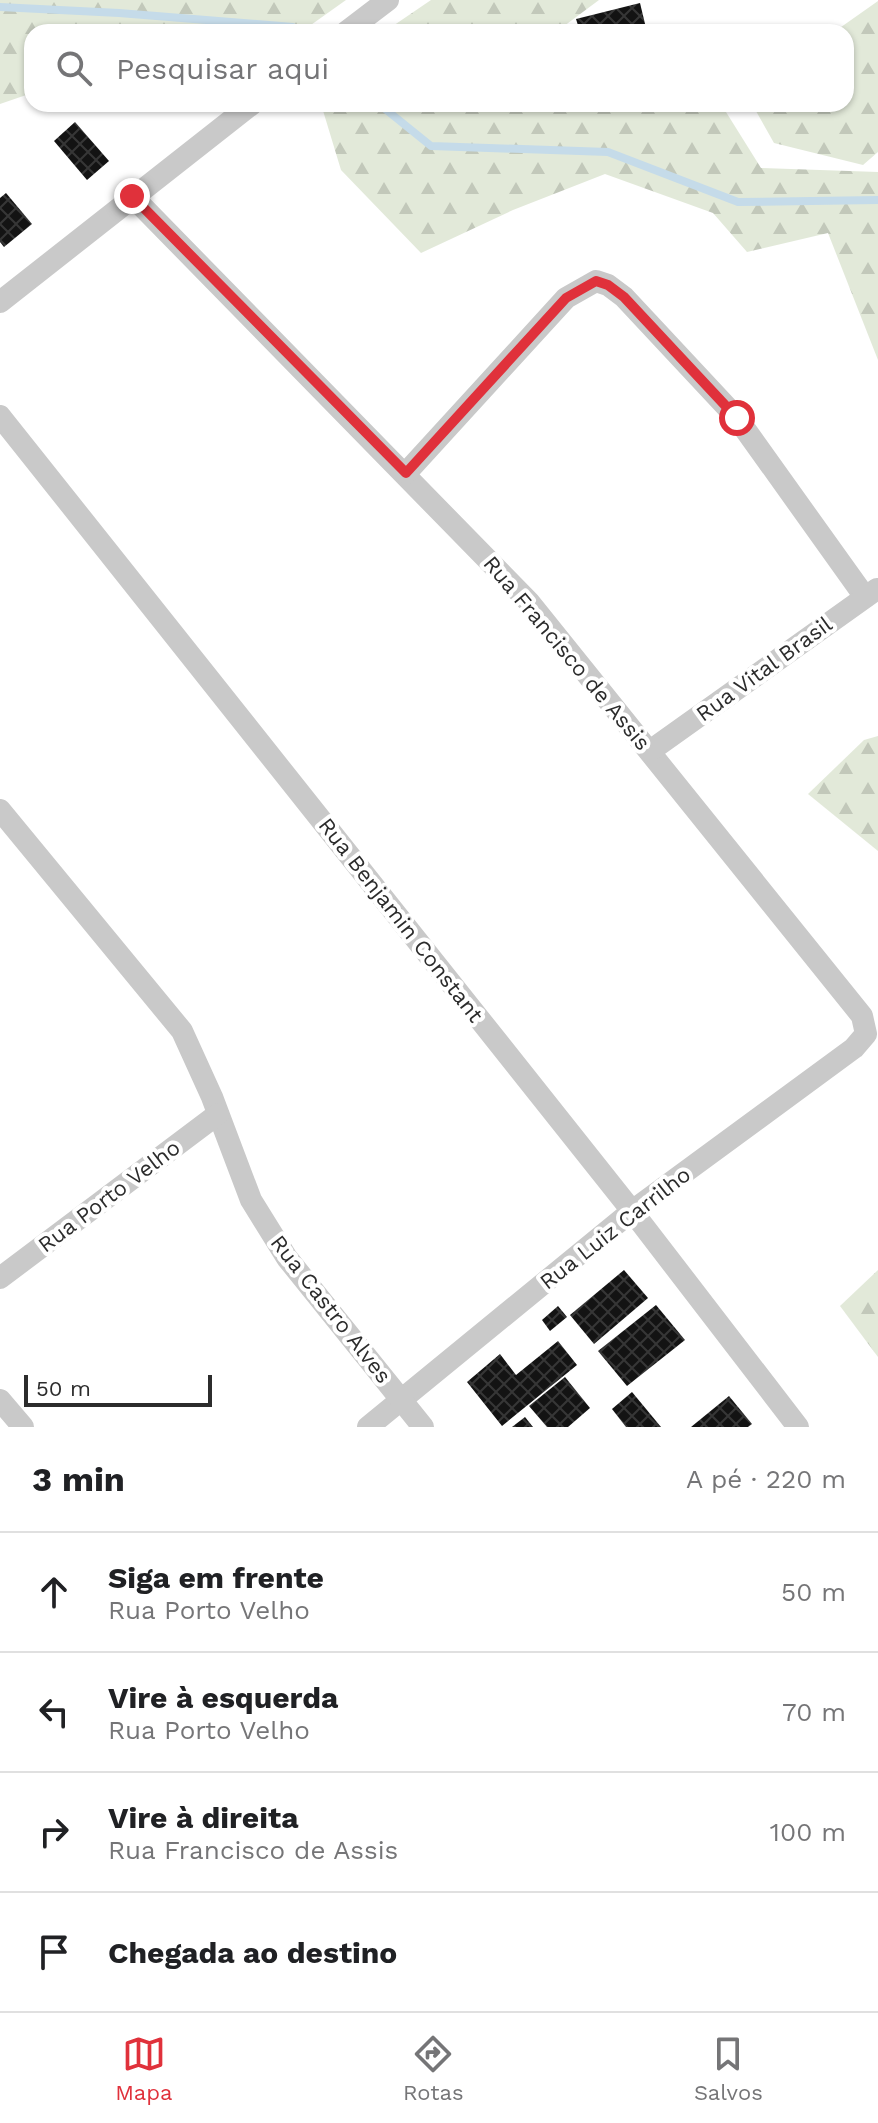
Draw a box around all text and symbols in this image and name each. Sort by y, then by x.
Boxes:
search box [24,24,854,112]
icon: search [52,46,96,90]
text: Pesquisar aqui [116,51,329,86]
route end [114,178,150,214]
route start [719,400,755,436]
street label: Rua Francisco de Assis [478,551,656,755]
street label: Rua Vital Brasil [691,611,837,727]
street label: Rua Benjamin Constant [314,813,488,1027]
street label: Rua Porto Velho [33,1135,185,1257]
street label: Rua Luiz Carrilho [535,1162,695,1294]
street label: Rua Castro Alves [266,1230,396,1388]
scale bar [24,1371,212,1407]
text: 50 m [36,1376,91,1401]
text: 3 min [32,1459,125,1499]
text: A pé · 220 m [686,1464,846,1494]
text: Siga em frente [108,1560,324,1595]
icon: ahead [32,1570,76,1614]
text: 50 m [781,1577,846,1607]
text: Rua Porto Velho [108,1595,310,1625]
text: Vire à esquerda [108,1680,338,1715]
icon: left [32,1690,76,1734]
text: 70 m [782,1697,846,1727]
text: Rua Porto Velho [108,1715,310,1745]
text: Vire à direita [108,1800,299,1835]
icon: right [32,1810,76,1854]
text: 100 m [770,1817,846,1847]
text: Rua Francisco de Assis [108,1835,398,1865]
icon: arrive [32,1930,76,1974]
text: Chegada ao destino [108,1935,397,1970]
tab: Mapa [115,2032,173,2105]
tab: Rotas [403,2032,464,2105]
tab: Salvos [694,2032,763,2105]

